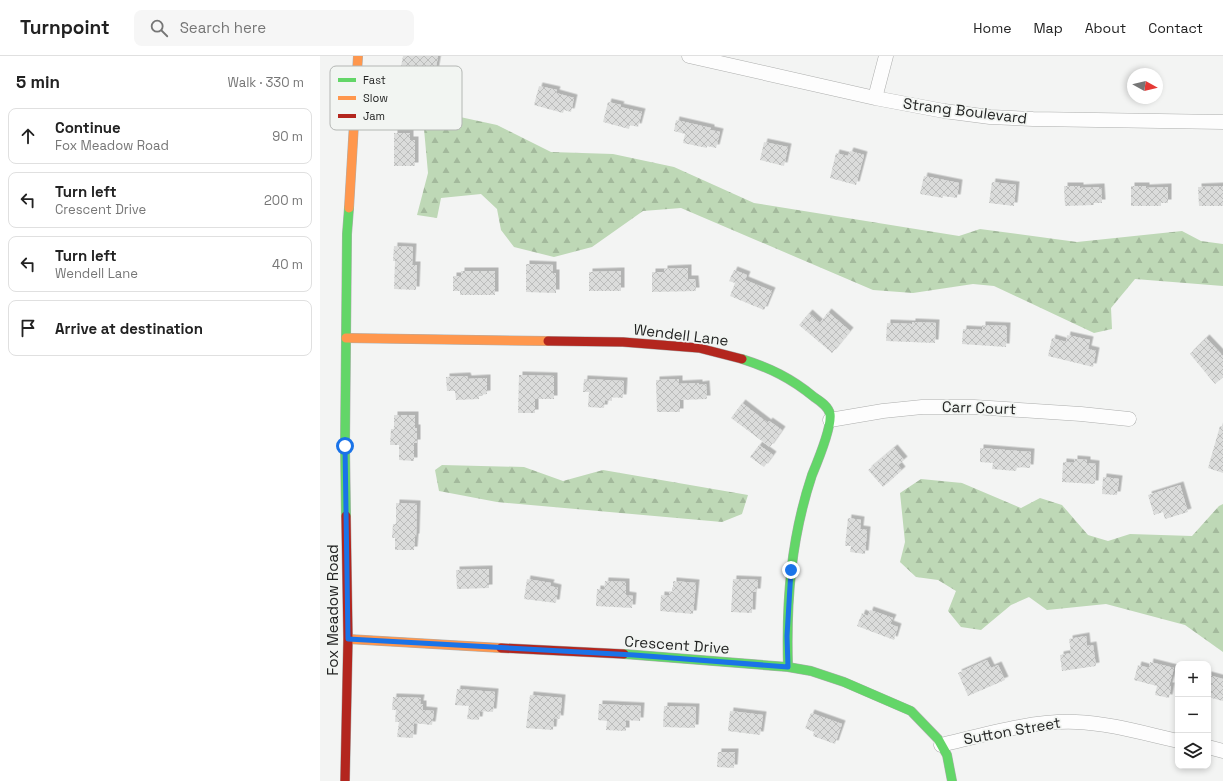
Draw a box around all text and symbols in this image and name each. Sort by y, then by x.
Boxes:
search box [134,10,414,46]
text: Turnpoint [20,15,110,40]
icon: search [148,17,170,39]
text: Search here [180,18,266,37]
text: Home [973,19,1011,37]
text: Map [1033,19,1063,37]
text: About [1085,19,1126,37]
text: Contact [1148,19,1203,37]
legend [330,66,462,130]
north arrow [1127,68,1163,104]
text: 5 min [16,71,60,93]
text: Fast [363,73,386,87]
text: Walk · 330 m [227,74,304,91]
text: Slow [363,91,388,105]
street label: Strang Boulevard [902,93,1028,128]
text: Jam [363,109,385,123]
text: Continue [55,118,121,137]
icon: ahead [17,125,39,147]
text: 90 m [272,128,303,145]
text: Fox Meadow Road [55,137,169,154]
text: Turn left [55,182,117,201]
icon: left [17,189,39,211]
text: 200 m [264,192,303,209]
text: Crescent Drive [55,201,146,218]
text: Turn left [55,246,117,265]
icon: left [17,253,39,275]
text: 40 m [272,256,303,273]
text: Wendell Lane [55,265,138,282]
icon: arrive [17,317,39,339]
text: Arrive at destination [55,319,203,338]
street label: Wendell Lane [632,319,730,350]
street label: Carr Court [942,397,1016,418]
route start [336,437,354,455]
street label: Fox Meadow Road [323,544,342,676]
route end [782,561,800,579]
street label: Crescent Drive [624,631,730,658]
map controls [1175,661,1211,769]
button: + [1175,661,1211,697]
button: − [1175,697,1211,733]
street label: Sutton Street [962,713,1062,748]
button: layers [1175,733,1211,769]

